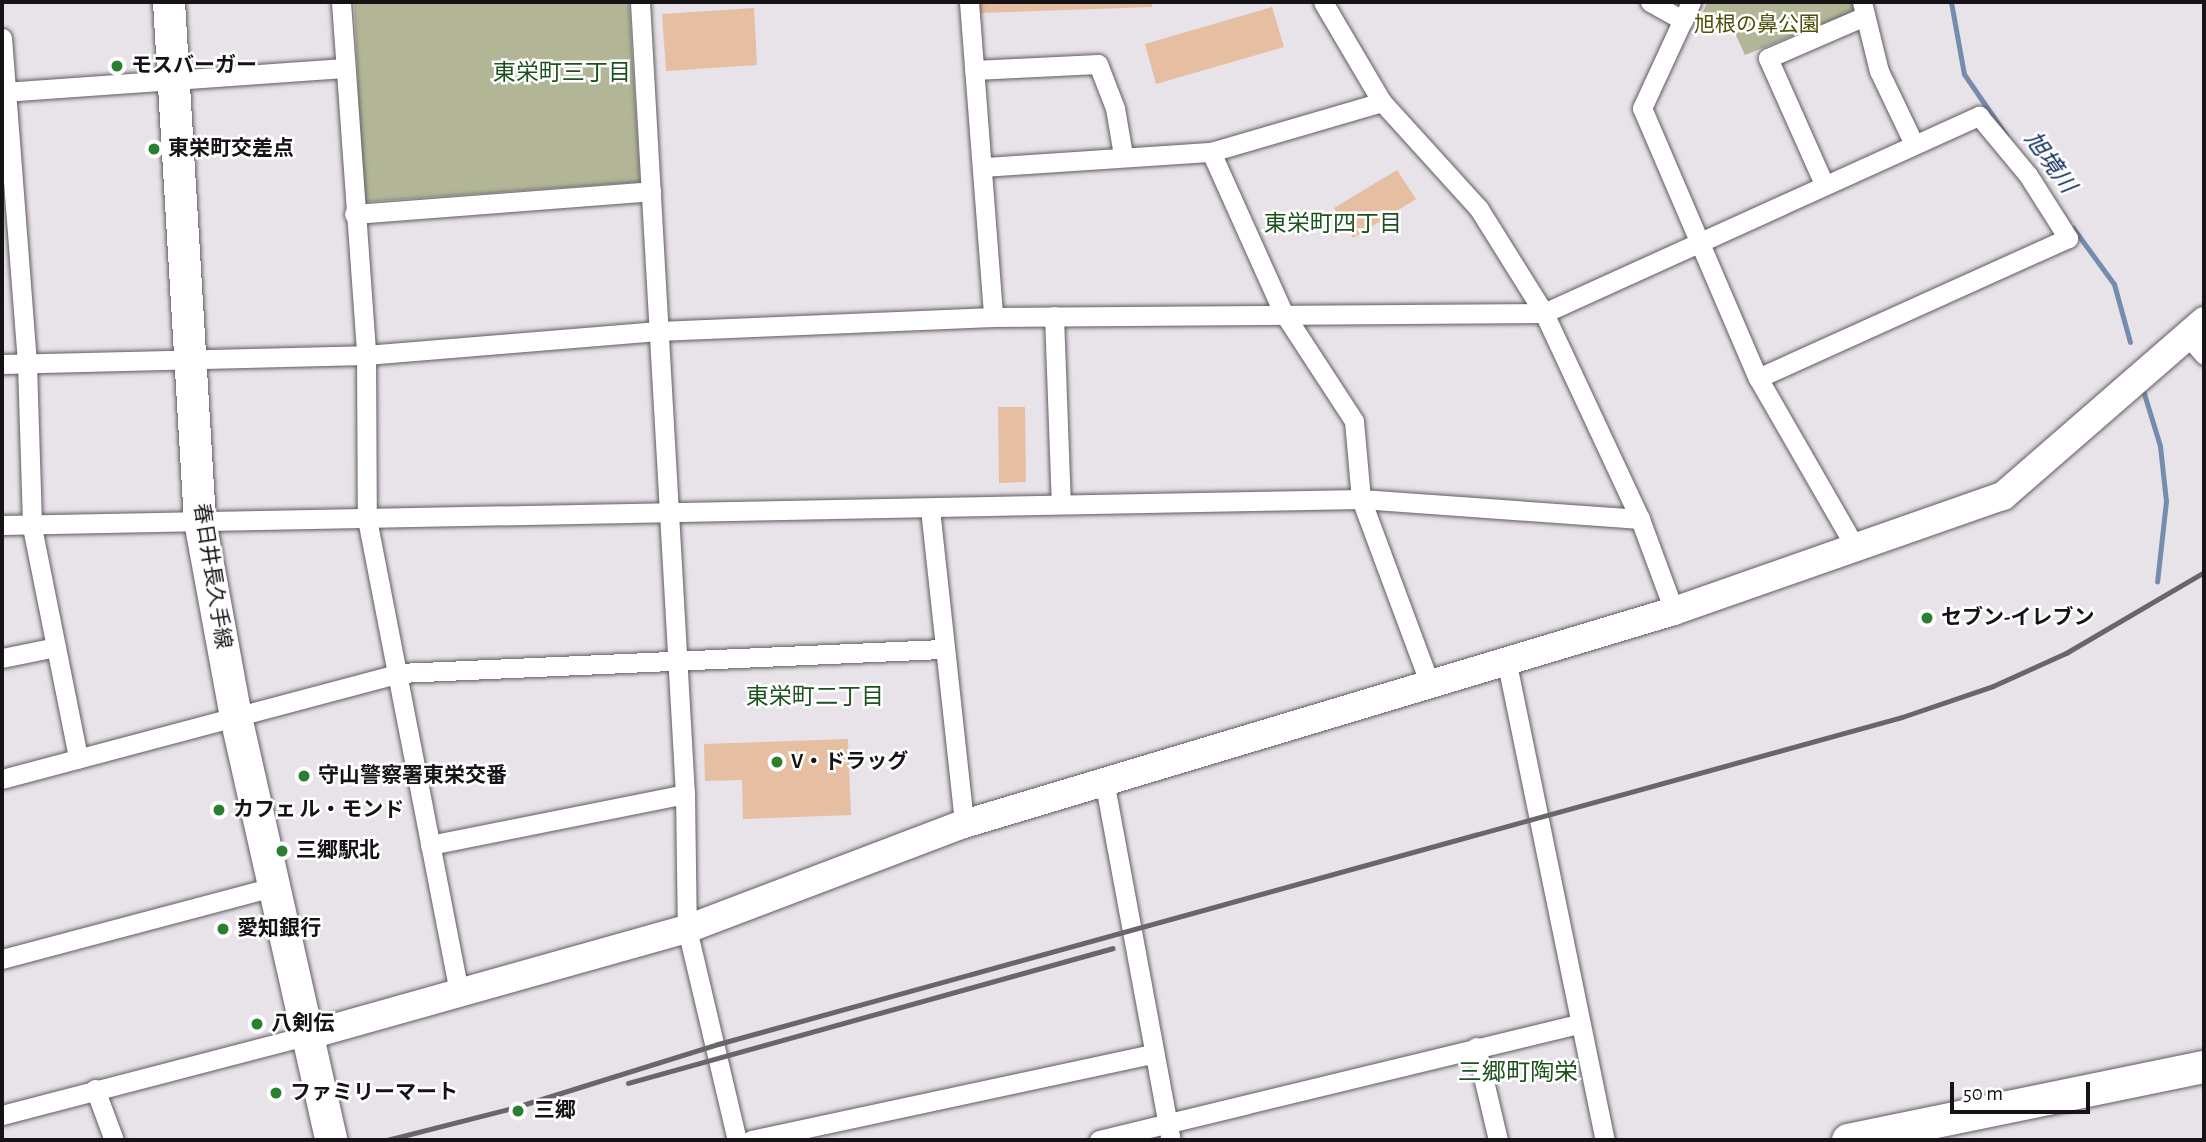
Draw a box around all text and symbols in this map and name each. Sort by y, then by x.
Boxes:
park label: 旭根の鼻公園 [1694,12,1820,38]
place label: モスバーガー [131,53,257,79]
marker: モスバーガー [109,58,125,74]
district label: 東栄町三丁目 [493,60,631,88]
water label: 旭境川 [2018,127,2080,199]
place label: 東栄町交差点 [168,136,294,162]
marker: 東栄町交差点 [146,141,162,157]
district label: 東栄町四丁目 [1264,211,1402,239]
street label: 春日井長久手線 [188,501,236,651]
place label: セブン-イレブン [1941,605,2094,631]
marker: セブン-イレブン [1919,610,1935,626]
district label: 東栄町二丁目 [746,684,884,712]
place label: V・ドラッグ [791,749,908,775]
marker: V・ドラッグ [769,754,785,770]
place label: 守山警察署東栄交番 [318,763,507,789]
marker: 守山警察署東栄交番 [296,768,312,784]
place label: カフェ ル・モンド [233,797,404,823]
marker: カフェ ル・モンド [211,802,227,818]
place label: 三郷駅北 [296,838,380,864]
marker: 三郷駅北 [274,843,290,859]
place label: 愛知銀行 [237,916,321,942]
marker: 愛知銀行 [215,921,231,937]
place label: 八剣伝 [271,1011,334,1037]
marker: 八剣伝 [249,1016,265,1032]
district label: 三郷町陶栄 [1458,1060,1578,1088]
scale bar [1954,1068,2094,1112]
place label: ファミリーマート [290,1080,458,1106]
text: 50 m [1963,1083,2003,1104]
marker: ファミリーマート [268,1085,284,1101]
place label: 三郷 [534,1098,576,1124]
marker: 三郷 [508,1101,528,1121]

